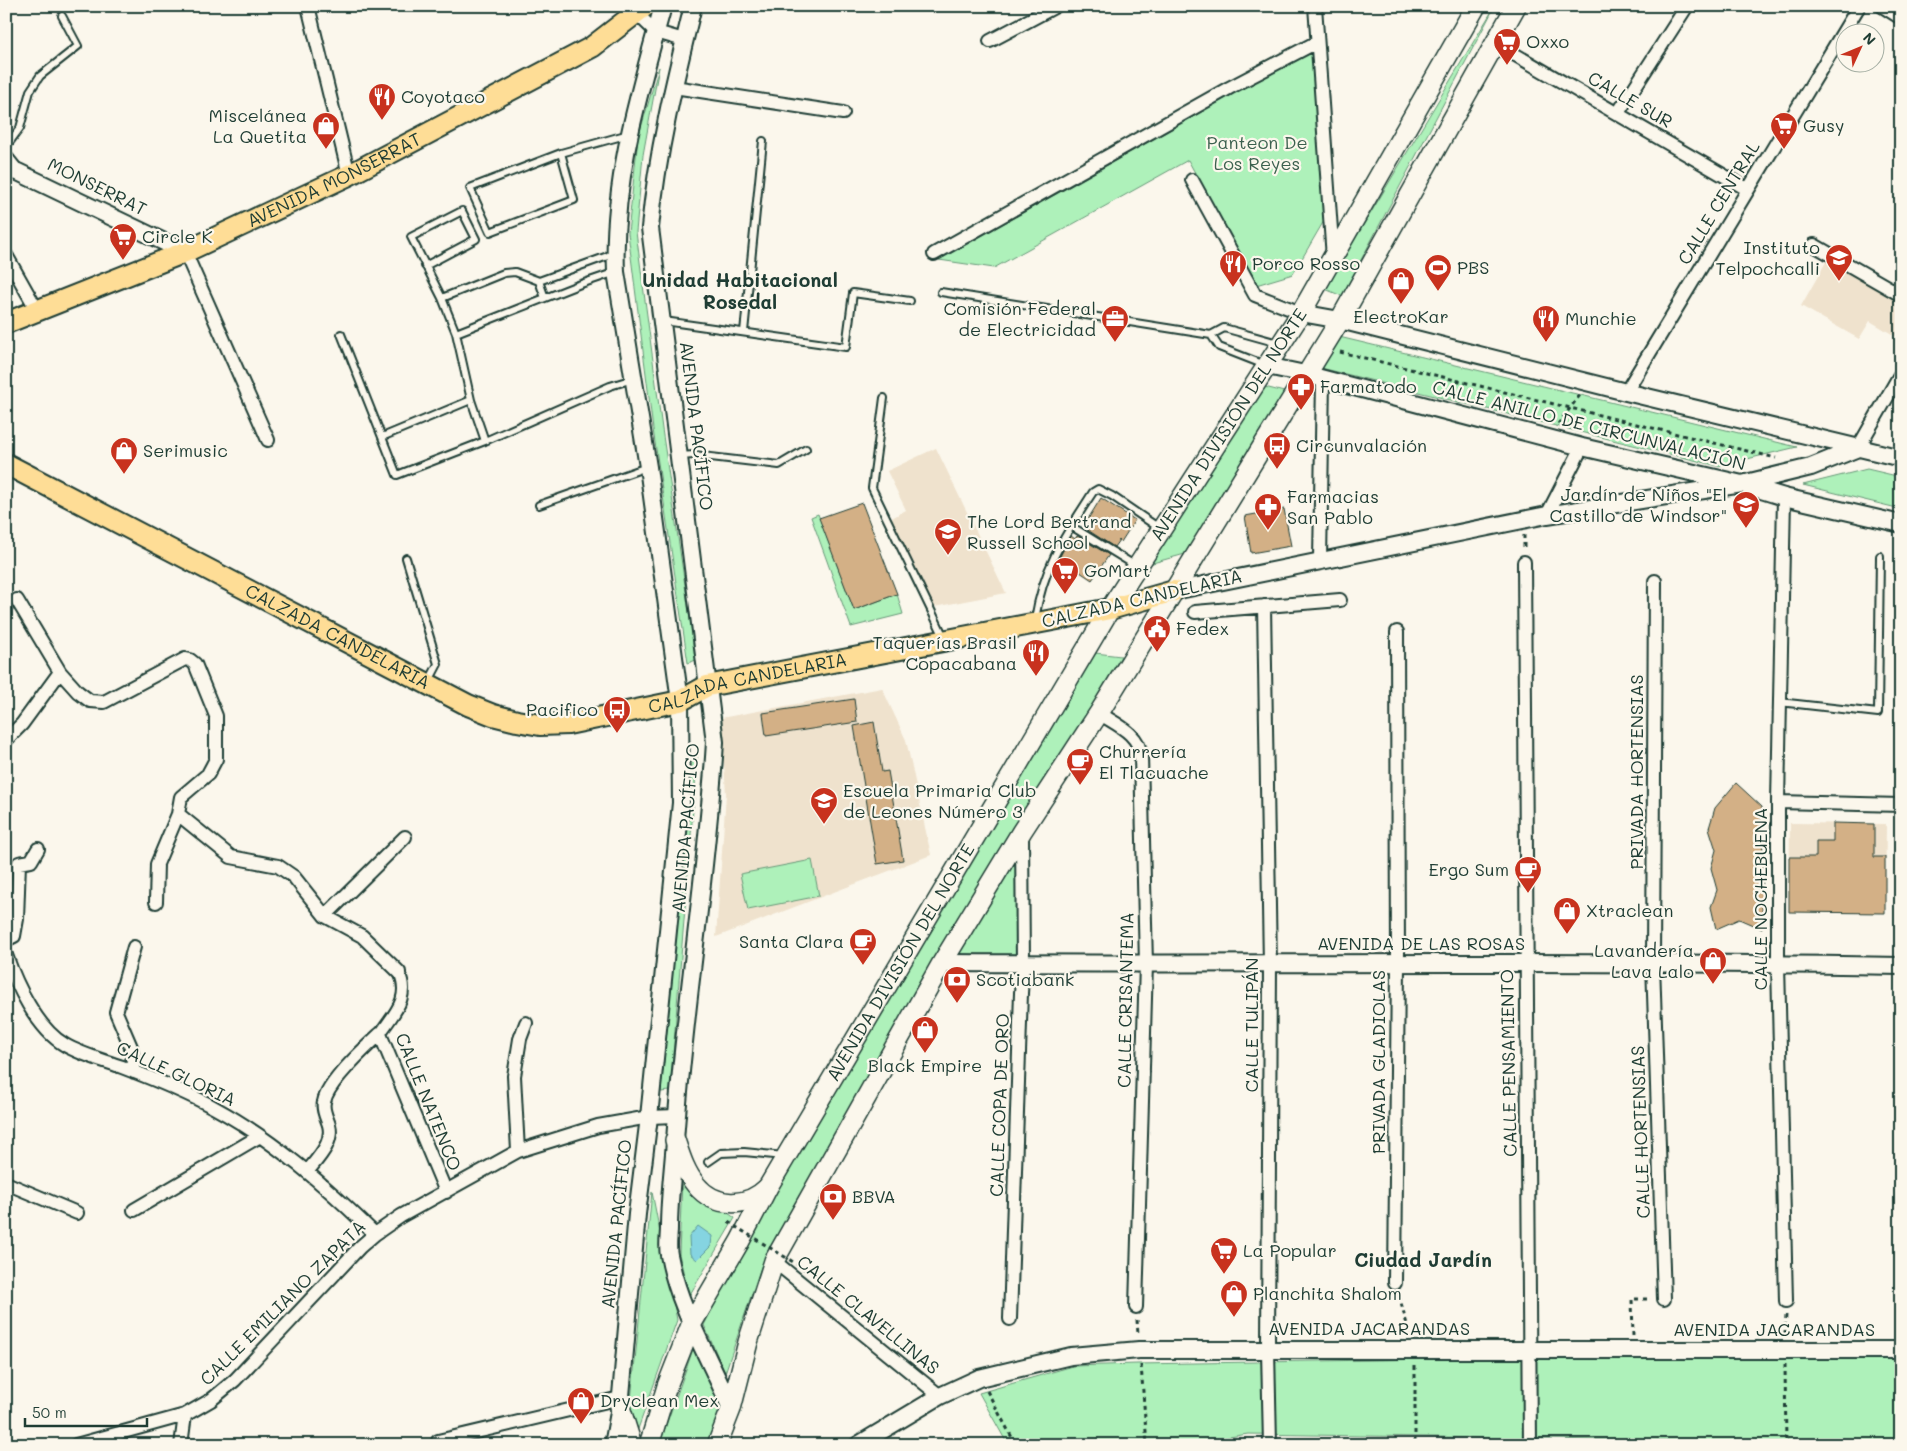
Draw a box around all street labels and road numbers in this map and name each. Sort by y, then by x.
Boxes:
street label: CALLE SUR [1584,65,1677,133]
street label: AVENIDA MONSERRAT [243,126,425,232]
street label: CALLE CENTRAL [1672,136,1765,269]
street label: MONSERRAT [44,152,151,221]
street label: AVENIDA DIVISIÓN DEL NORTE [1144,304,1312,545]
street label: AVENIDA PACÍFICO [675,340,719,512]
street label: CALLE ANILLO DE CIRCUNVALACIÓN [1430,374,1748,476]
street label: CALZADA CANDELARIA [1039,563,1244,633]
street label: CALZADA CANDELARIA [242,578,435,694]
street label: CALZADA CANDELARIA [646,647,849,718]
street label: PRIVADA HORTENSIAS [1624,674,1648,870]
street label: AVENIDA PACÍFICO [666,742,704,914]
street label: CALLE NOCHEBUENA [1748,807,1772,991]
street label: AVENIDA DIVISIÓN DEL NORTE [820,839,979,1085]
street label: CALLE CRISANTEMA [1111,912,1139,1088]
street label: AVENIDA DE LAS ROSAS [1317,931,1525,955]
street label: CALLE TULIPÁN [1239,958,1263,1093]
street label: CALLE PENSAMIENTO [1494,969,1522,1157]
street label: PRIVADA GLADIOLAS [1366,970,1390,1154]
street label: CALLE COPA DE ORO [984,1013,1014,1197]
street label: CALLE NATENCO [390,1029,468,1174]
street label: CALLE GLORIA [113,1035,240,1111]
street label: CALLE HORTENSIAS [1625,1045,1655,1219]
street label: AVENIDA PACÍFICO [595,1138,637,1310]
street label: CALLE EMILIANO ZAPATA [194,1214,370,1390]
street label: CALLE CLAVELLINAS [792,1249,945,1379]
street label: AVENIDA JACARANDAS [1268,1316,1470,1340]
street label: AVENIDA JACARANDAS [1673,1317,1875,1341]

